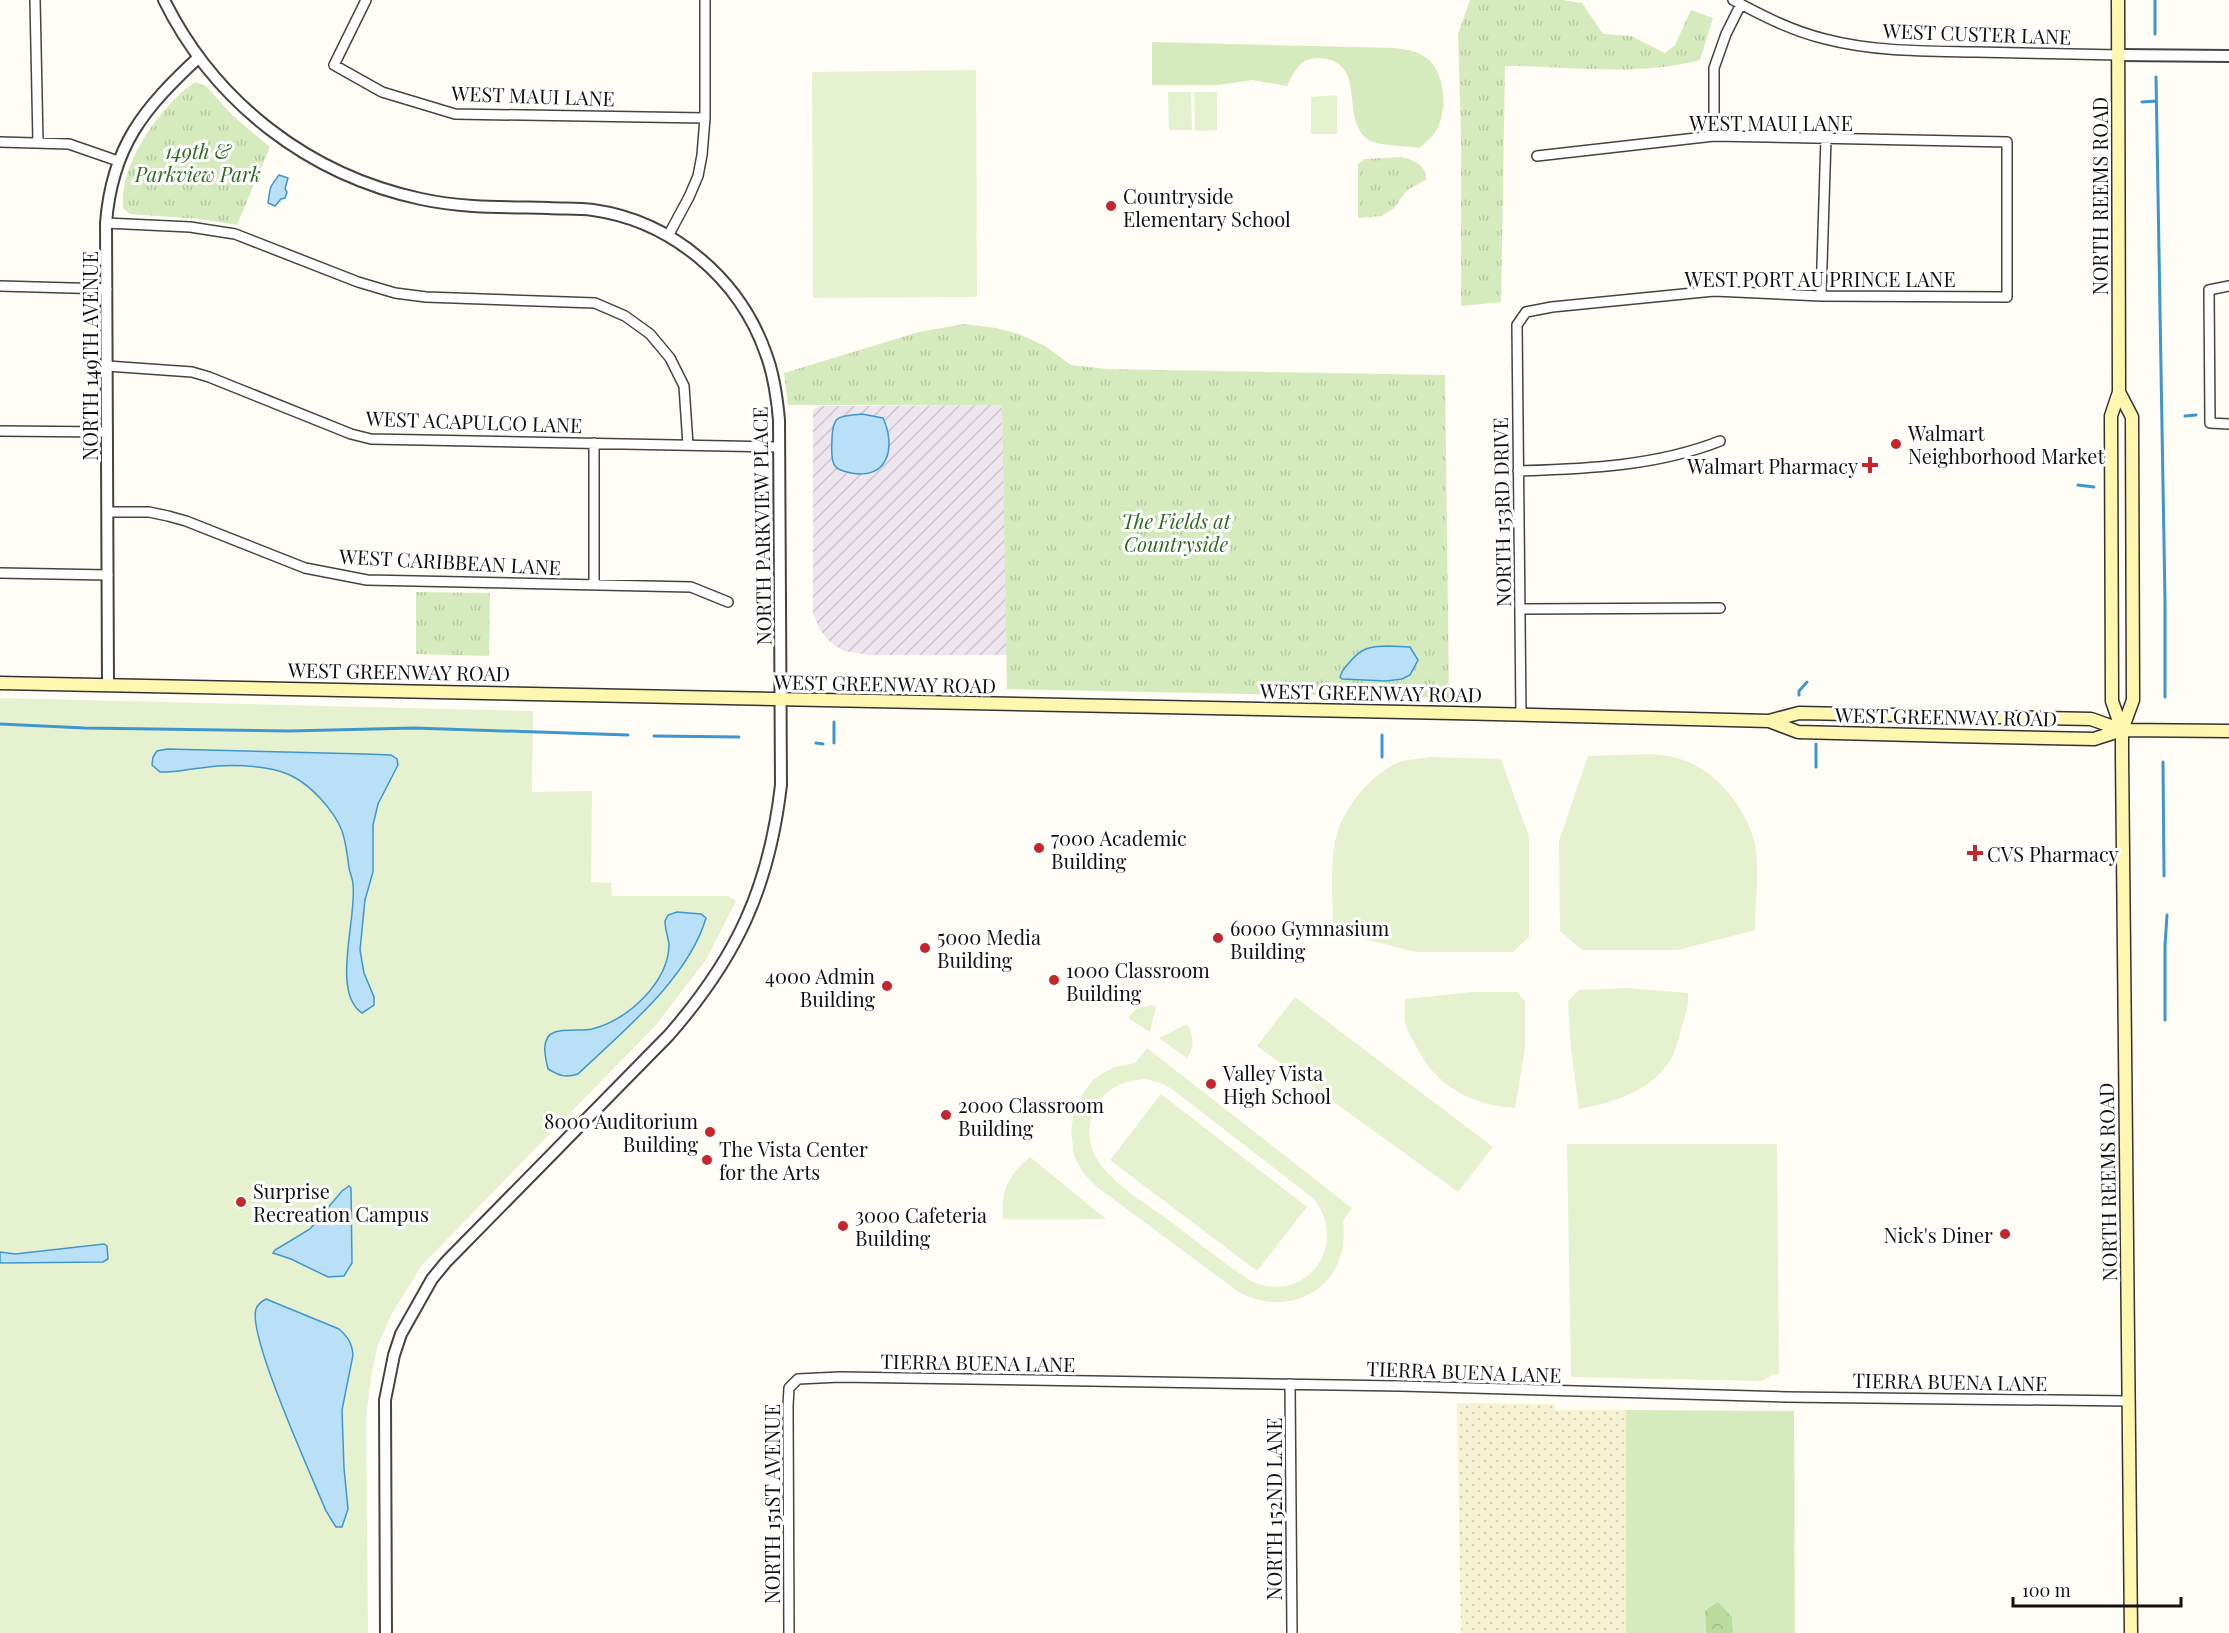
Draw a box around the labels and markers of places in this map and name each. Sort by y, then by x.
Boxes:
place label: Countryside Elementary School [1123,182,1291,232]
marker: Countryside Elementary School [1104,199,1118,213]
place label: Walmart Neighborhood Market [1907,419,2105,469]
marker: Walmart Neighborhood Market [1889,437,1903,451]
place label: Walmart Pharmacy [1686,452,1858,479]
marker: Walmart Pharmacy [1863,458,1877,472]
place label: 7000 Academic Building [1051,824,1187,874]
place label: CVS Pharmacy [1987,840,2119,867]
marker: 7000 Academic Building [1032,841,1046,855]
marker: CVS Pharmacy [1968,846,1982,860]
place label: 6000 Gymnasium Building [1230,914,1389,964]
place label: 5000 Media Building [937,923,1041,973]
marker: 6000 Gymnasium Building [1211,931,1225,945]
marker: 5000 Media Building [918,941,932,955]
place label: 1000 Classroom Building [1066,956,1210,1006]
place label: 4000 Admin Building [765,962,875,1012]
marker: 1000 Classroom Building [1047,973,1061,987]
marker: 4000 Admin Building [880,979,894,993]
place label: Valley Vista High School [1222,1059,1331,1109]
marker: Valley Vista High School [1204,1077,1218,1091]
place label: 2000 Classroom Building [958,1091,1104,1141]
place label: 8000 Auditorium Building [544,1107,698,1157]
marker: 2000 Classroom Building [939,1108,953,1122]
marker: 8000 Auditorium Building [703,1125,717,1139]
place label: The Vista Center for the Arts [719,1135,868,1185]
marker: The Vista Center for the Arts [700,1153,714,1167]
place label: Surprise Recreation Campus [253,1177,429,1227]
marker: Surprise Recreation Campus [234,1195,248,1209]
place label: 3000 Cafeteria Building [855,1201,987,1251]
marker: 3000 Cafeteria Building [836,1219,850,1233]
place label: Nick's Diner [1884,1221,1993,1248]
marker: Nick's Diner [1998,1227,2012,1241]

